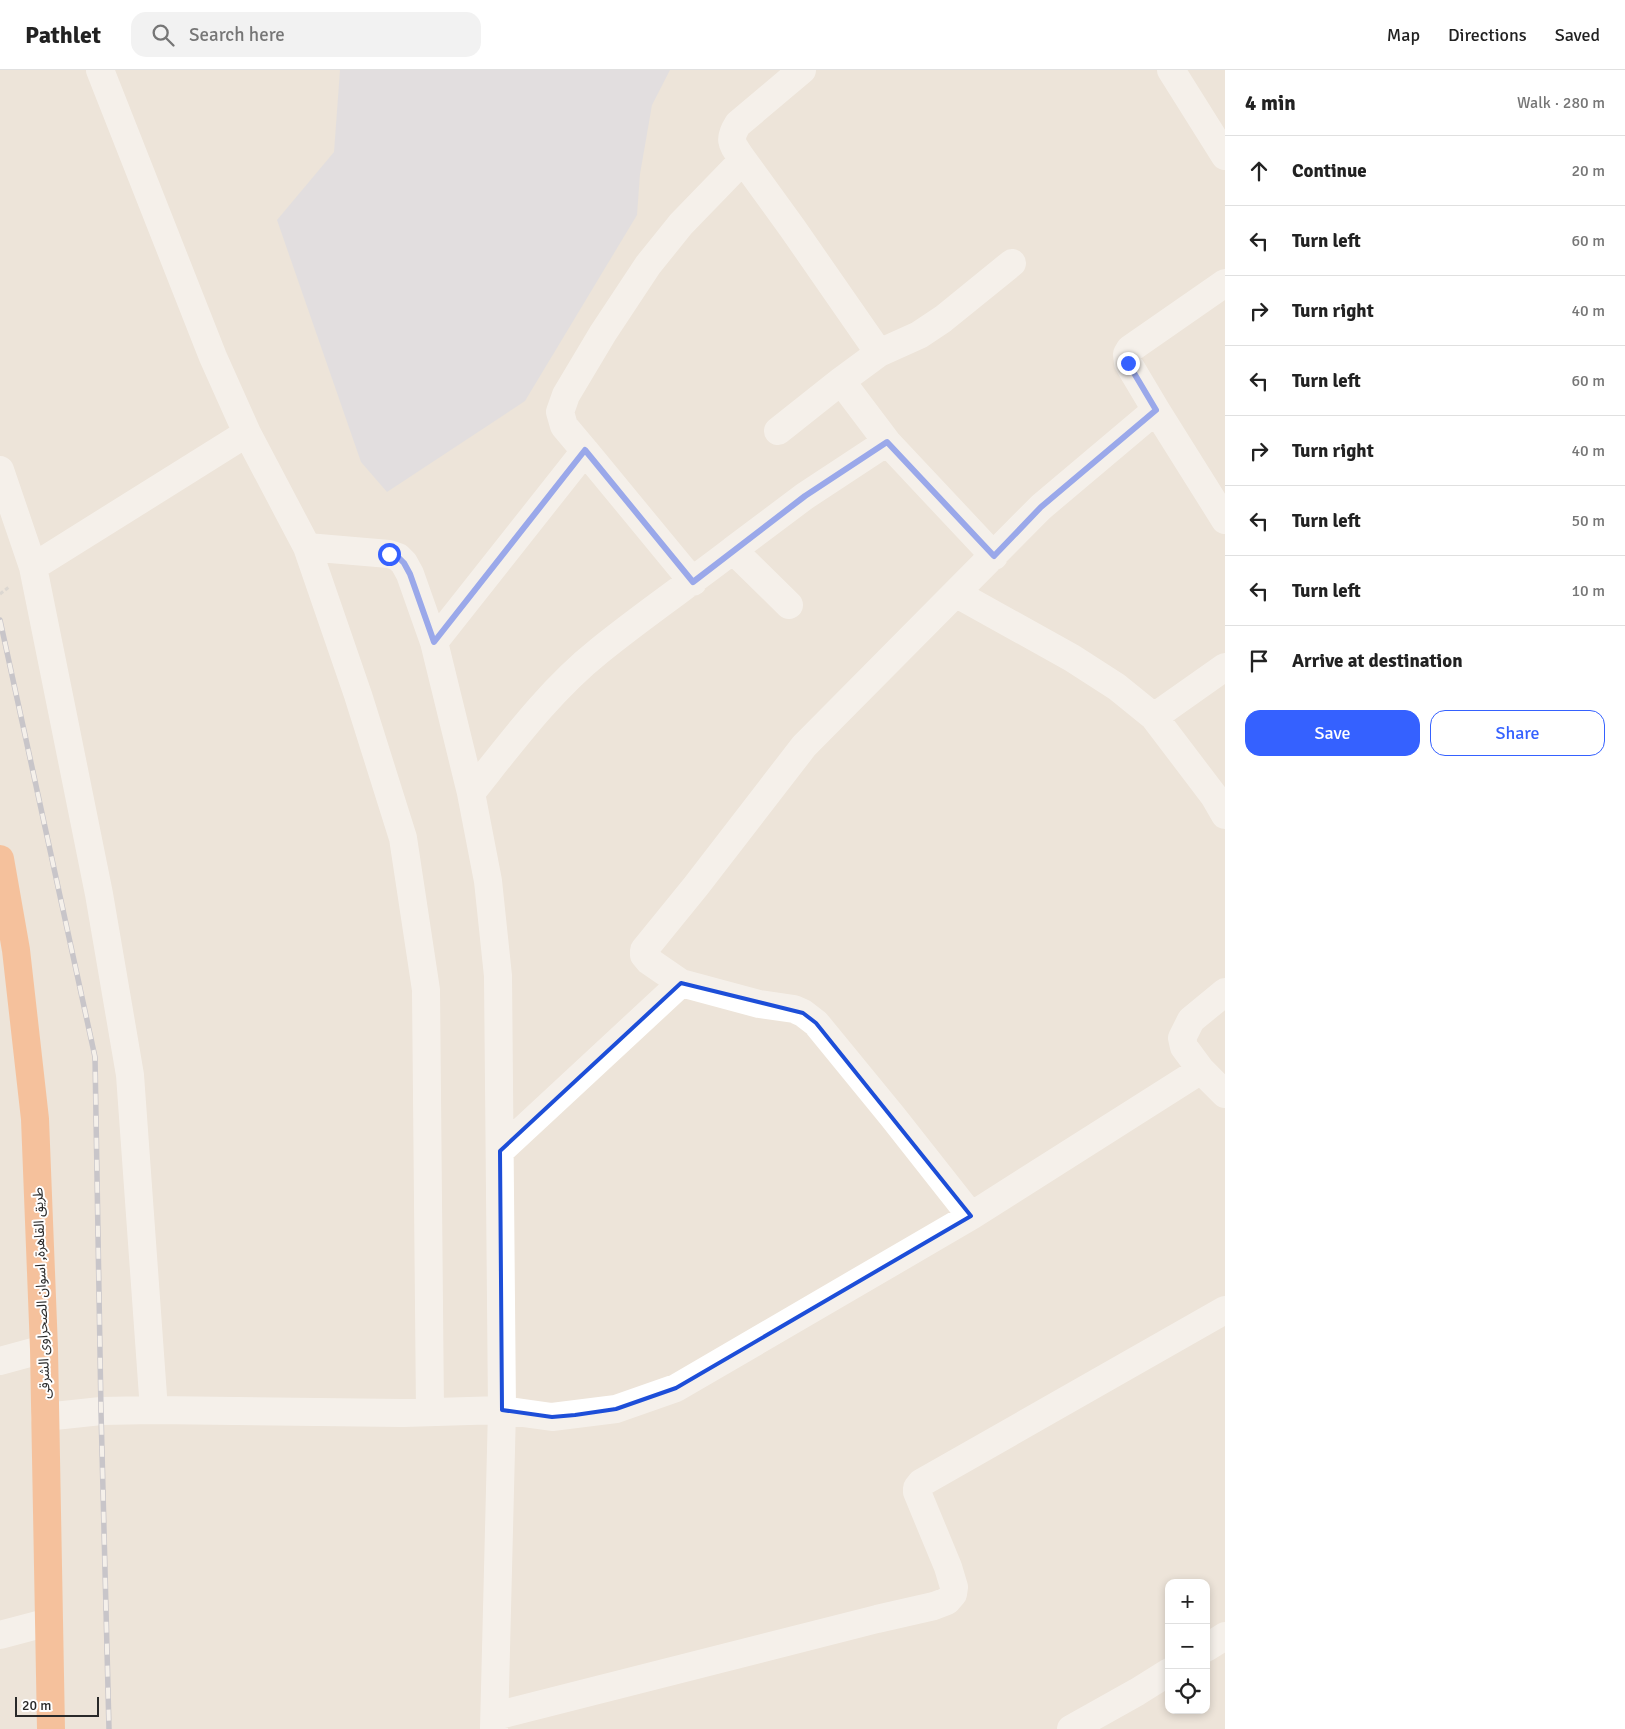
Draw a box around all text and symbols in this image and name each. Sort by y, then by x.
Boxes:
search box [131,12,481,57]
text: Pathlet [25,20,101,50]
icon: search [149,21,177,49]
text: Search here [189,23,285,47]
text: Map [1387,24,1420,46]
text: Directions [1448,24,1527,46]
text: Saved [1555,24,1600,46]
text: 4 min [1245,90,1296,116]
text: Walk · 280 m [1517,93,1605,113]
icon: ahead [1245,157,1273,185]
text: Continue [1292,159,1367,183]
text: 20 m [1571,161,1605,181]
icon: left [1245,227,1273,255]
text: Turn left [1292,229,1361,253]
text: 60 m [1571,231,1605,251]
icon: right [1245,297,1273,325]
text: Turn right [1292,299,1374,323]
text: 40 m [1571,301,1605,321]
route end [1117,352,1140,375]
icon: left [1245,367,1273,395]
text: Turn left [1292,369,1361,393]
text: 60 m [1571,371,1605,391]
icon: right [1245,437,1273,465]
text: Turn right [1292,439,1374,463]
text: 40 m [1571,441,1605,461]
icon: left [1245,507,1273,535]
text: Turn left [1292,509,1361,533]
text: 50 m [1571,511,1605,531]
route start [378,543,401,566]
icon: left [1245,577,1273,605]
text: Turn left [1292,579,1361,603]
text: 10 m [1571,581,1605,601]
icon: arrive [1245,647,1273,675]
text: Arrive at destination [1292,649,1463,673]
button: Save [1245,710,1420,756]
button: Share [1430,710,1605,756]
street label: طريق القاهرة, اسوان الصحراوى الشرقى [29,1187,55,1399]
map controls [1165,1579,1210,1714]
button: + [1165,1579,1210,1624]
button: − [1165,1624,1210,1669]
button: locate [1165,1669,1210,1714]
scale bar [15,1694,99,1717]
text: 20 m [22,1697,51,1714]

